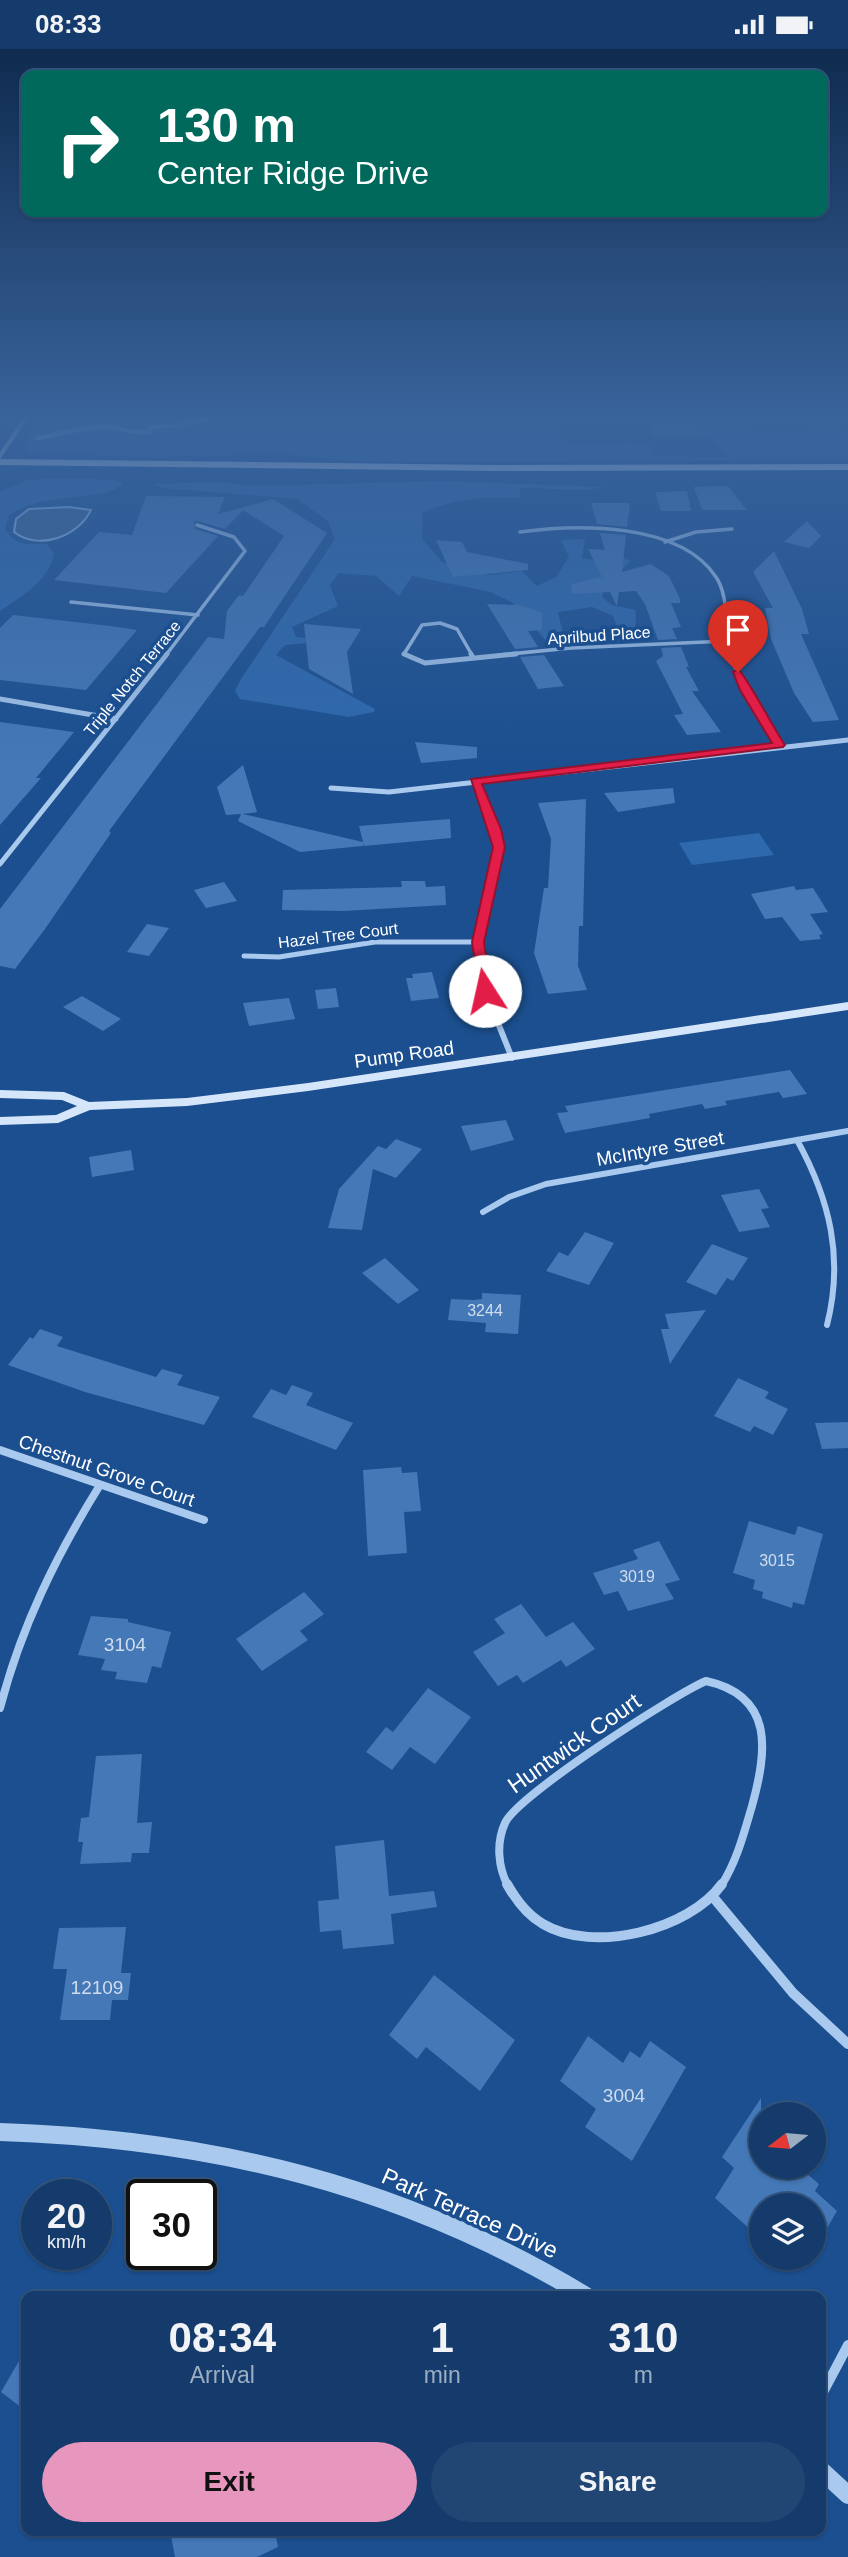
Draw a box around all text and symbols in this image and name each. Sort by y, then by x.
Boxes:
text: 08:33 [35,9,102,39]
icon: right [42,98,133,189]
text: 130 m [157,98,296,152]
text: Center Ridge Drive [157,155,429,191]
pin [708,600,768,672]
icon: arrive [719,611,757,649]
street label: Triple Notch Terrace [81,617,184,739]
street label: Aprilbud Place [547,623,651,648]
street label: Hazel Tree Court [277,920,400,951]
position arrow [448,954,522,1028]
street label: Pump Road [353,1037,455,1072]
street label: McIntyre Street [595,1127,726,1170]
house number: 3244 [467,1302,503,1319]
street label: Chestnut Grove Court [16,1430,198,1511]
house number: 3015 [759,1552,795,1569]
house number: 3019 [619,1568,655,1585]
house number: 3104 [104,1634,147,1655]
street label: Huntwick Court [503,1687,646,1798]
house number: 12109 [71,1977,123,1998]
house number: 3004 [603,2085,646,2106]
north arrow [749,2102,826,2179]
map controls [749,2102,826,2270]
street label: Park Terrace Drive [378,2162,562,2264]
speed limit sign: 30 [126,2179,217,2270]
button: layers [749,2193,826,2270]
text: 20 [47,2196,86,2235]
text: km/h [47,2232,86,2252]
text: 08:34 [169,2314,276,2361]
text: 1 [430,2314,454,2361]
text: 310 [608,2314,678,2361]
text: Arrival [190,2362,255,2388]
text: min [424,2362,461,2388]
text: m [634,2362,653,2388]
button: Exit [42,2442,417,2522]
button: Share [431,2442,805,2522]

